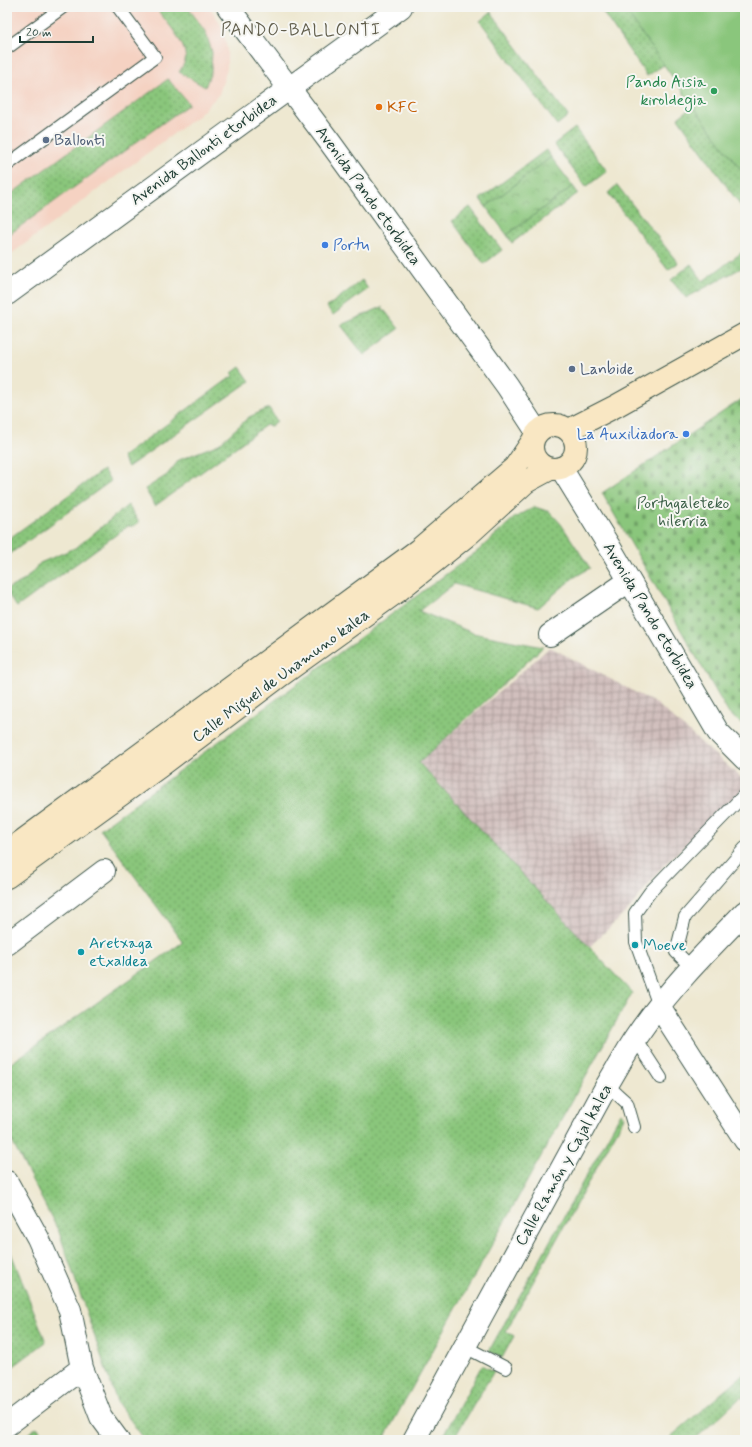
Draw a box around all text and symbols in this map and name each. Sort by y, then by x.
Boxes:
scale bar [20,18,93,44]
district label: PANDO-BALLONTI [221,19,381,41]
text: 20 m [26,25,52,41]
place label: Pando Aisia kiroldegia [626,72,706,112]
marker: Pando Aisia kiroldegia [709,86,719,96]
street label: Avenida Ballonti etorbidea [127,90,282,210]
place label: KFC [387,97,417,118]
marker: KFC [374,102,384,112]
street label: Avenida Pando etorbidea [310,122,426,270]
place label: Ballonti [54,130,104,151]
marker: Ballonti [41,135,51,145]
place label: Portu [333,235,370,256]
marker: Portu [320,240,330,250]
place label: Lanbide [580,359,635,380]
marker: Lanbide [567,364,577,374]
place label: La Auxiliadora [577,424,678,445]
marker: La Auxiliadora [681,429,691,439]
park label: Portugaleteko hilerria [637,493,729,532]
street label: Avenida Pando etorbidea [598,539,702,693]
street label: Calle Miguel de Unamuno kalea [188,604,375,748]
place label: Aretxaga etxaldea [89,933,153,972]
place label: Moeve [643,935,687,956]
marker: Moeve [630,940,640,950]
marker: Aretxaga etxaldea [76,947,86,957]
street label: Calle Ramón y Cajal kalea [511,1080,617,1250]

